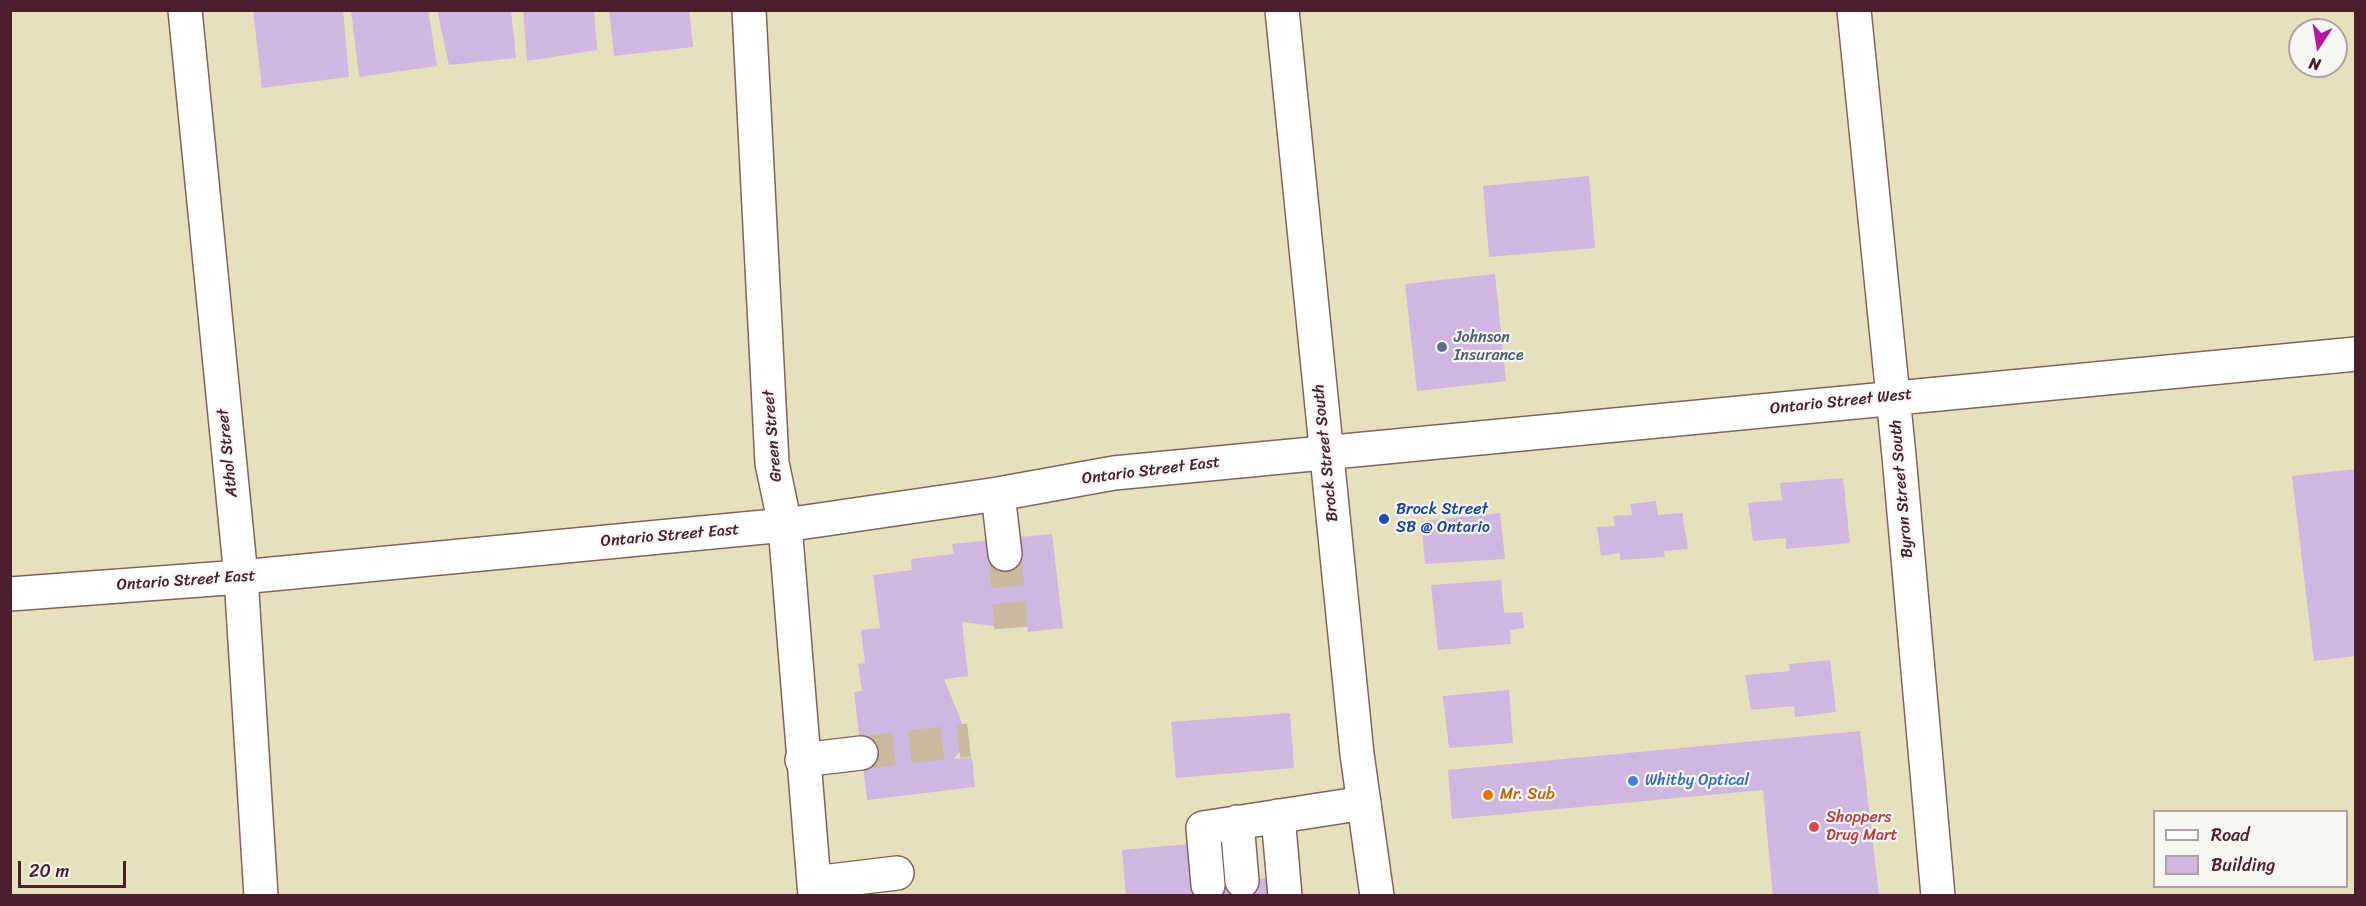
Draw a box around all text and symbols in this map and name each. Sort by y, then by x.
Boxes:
north arrow [2288,18,2348,78]
text: N [2306,49,2323,79]
place label: Johnson Insurance [1454,328,1524,366]
marker: Johnson Insurance [1435,340,1449,354]
street label: Brock Street South [1309,383,1343,523]
street label: Ontario Street West [1769,385,1913,419]
street label: Green Street [759,389,787,483]
street label: Athol Street [214,408,242,498]
street label: Byron Street South [1886,419,1918,559]
street label: Ontario Street East [1081,453,1221,489]
place label: Brock Street SB @ Ontario [1396,500,1490,538]
marker: Brock Street SB @ Ontario [1377,512,1391,526]
street label: Ontario Street East [600,520,740,552]
street label: Ontario Street East [116,567,256,595]
place label: Whitby Optical [1645,771,1749,791]
marker: Whitby Optical [1626,774,1640,788]
place label: Mr. Sub [1500,785,1555,805]
marker: Mr. Sub [1481,788,1495,802]
place label: Shoppers Drug Mart [1826,808,1898,846]
legend [2153,810,2348,888]
text: Road [2211,819,2250,851]
marker: Shoppers Drug Mart [1807,820,1821,834]
scale bar [21,849,129,887]
text: Building [2211,849,2275,881]
text: 20 m [29,855,69,887]

